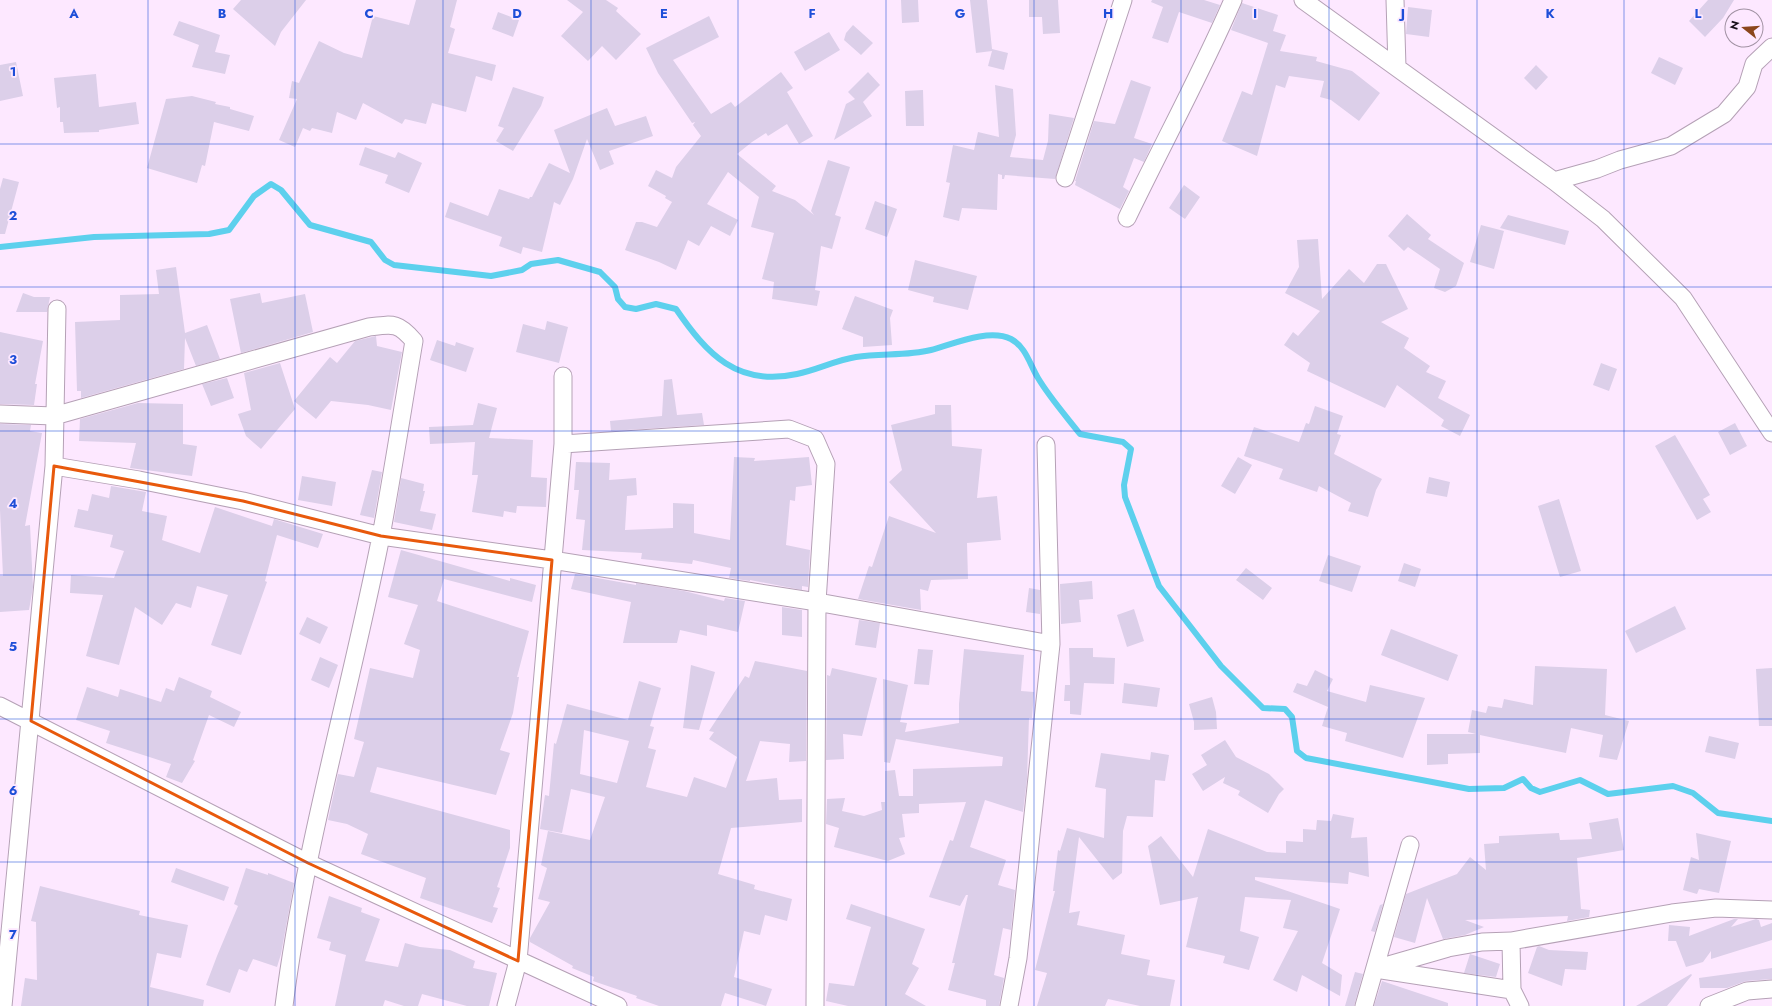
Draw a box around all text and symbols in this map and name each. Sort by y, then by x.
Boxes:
text: A [68,4,79,23]
text: B [218,4,227,23]
text: C [364,4,374,23]
text: D [512,4,522,23]
text: E [660,4,668,23]
text: F [808,4,816,23]
text: G [955,4,966,23]
text: H [1103,4,1113,23]
text: I [1253,4,1257,23]
text: J [1398,4,1405,23]
text: K [1545,4,1555,23]
text: L [1695,4,1702,23]
north arrow [1724,8,1764,48]
text: N [1726,19,1743,32]
text: 1 [10,62,16,81]
text: 2 [9,206,17,225]
text: 3 [9,350,17,369]
text: 4 [8,494,18,513]
text: 5 [9,637,17,656]
text: 6 [9,781,18,800]
text: 7 [9,925,17,944]

